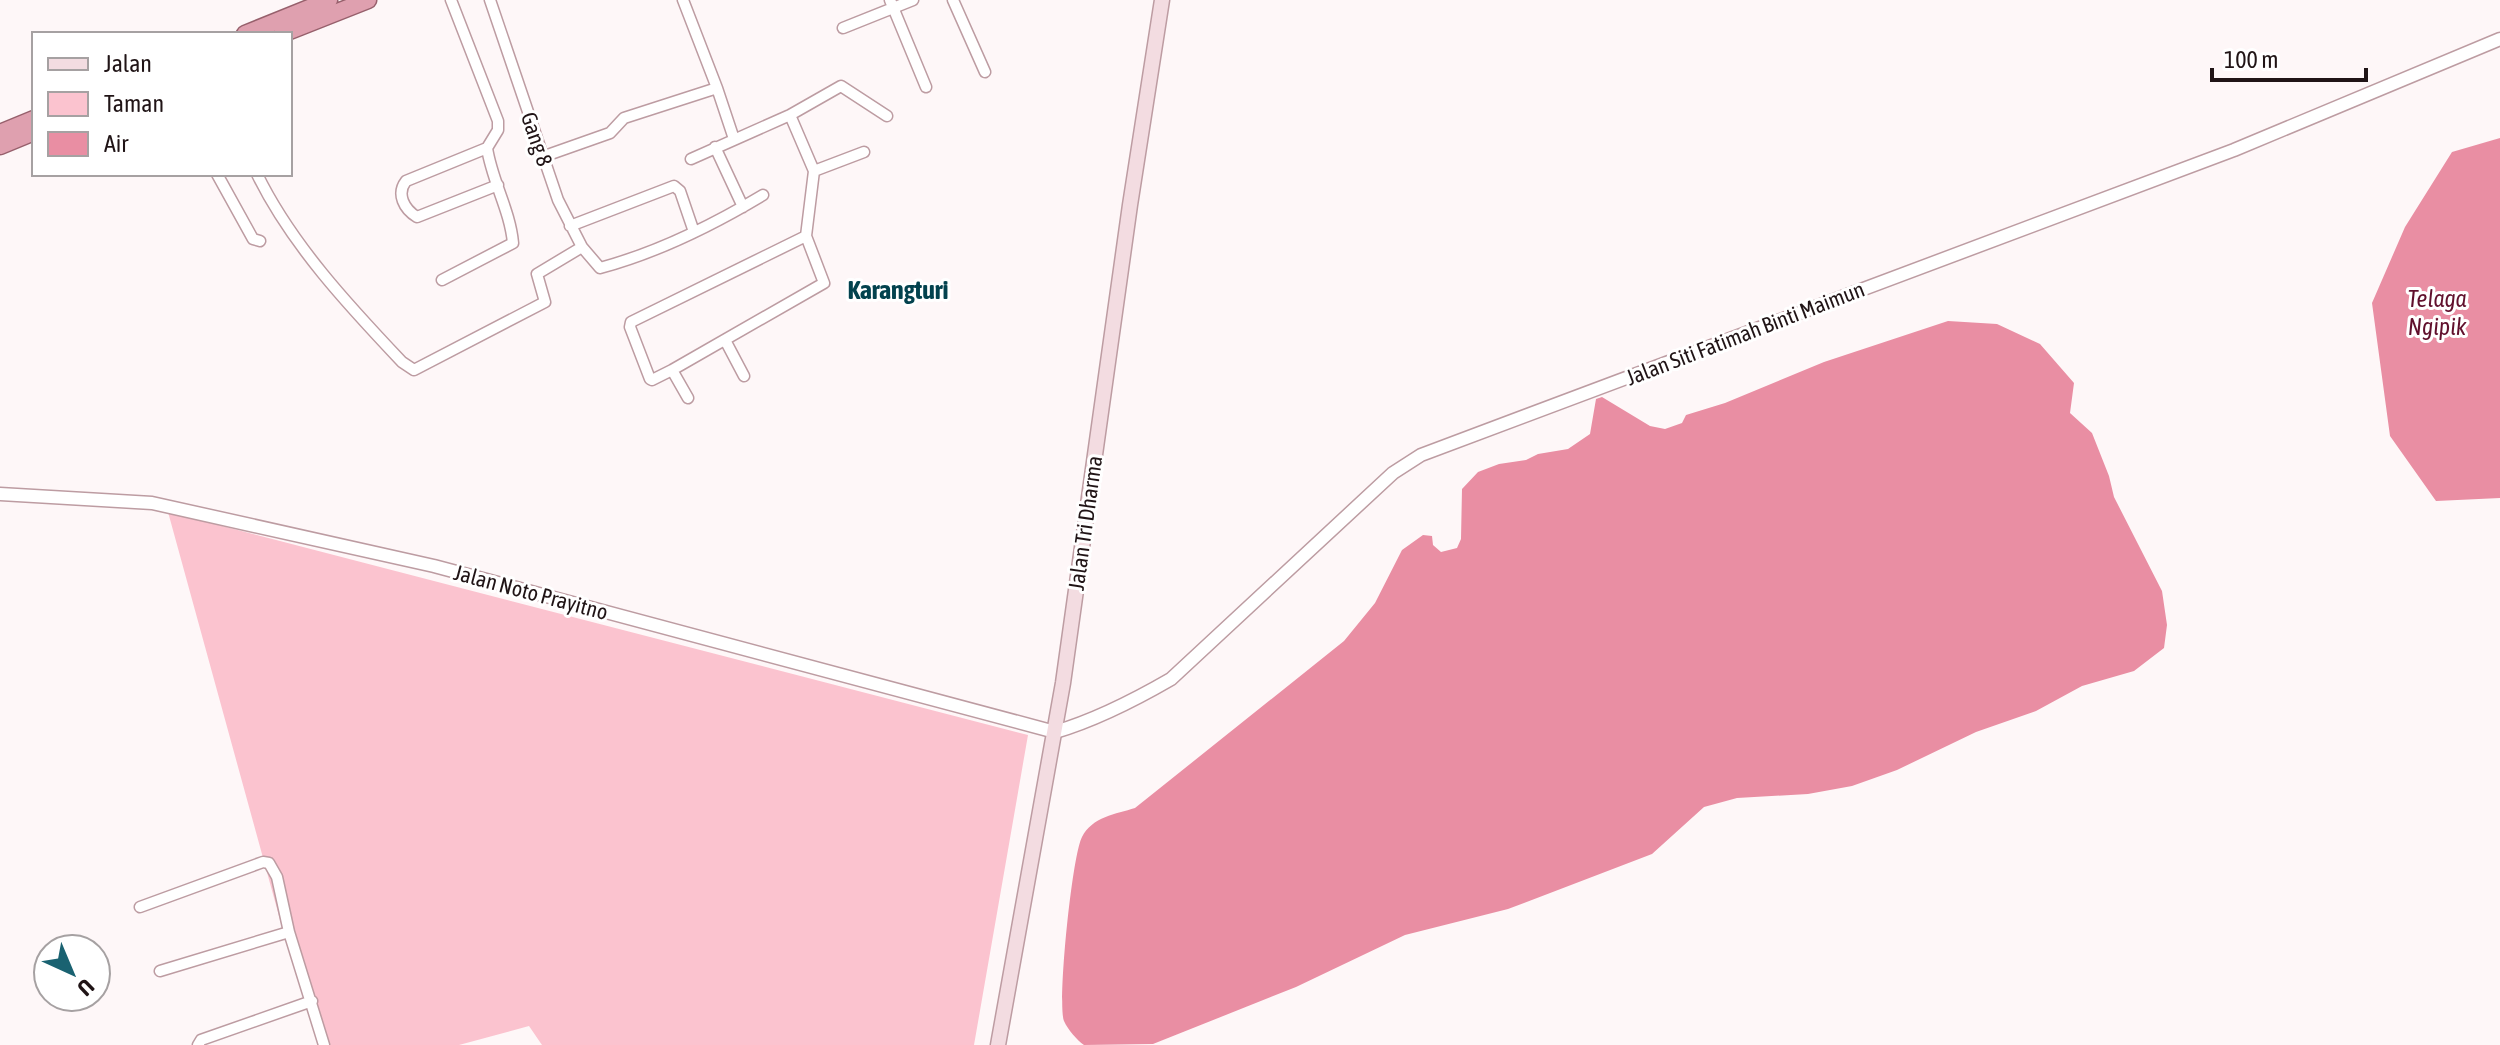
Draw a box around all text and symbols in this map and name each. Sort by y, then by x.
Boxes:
legend [32,32,292,176]
scale bar [2212,32,2366,82]
text: 100 m [2224,46,2278,73]
text: Jalan [104,50,152,77]
text: Taman [104,90,164,117]
street label: Gang 8 [516,109,558,169]
text: Air [104,130,129,157]
district label: Karangturi [847,275,949,305]
street label: Jalan Siti Fatimah Binti Maimun [1622,275,1868,391]
water label: Telaga Ngipik [2407,285,2467,340]
street label: Jalan Tri Dharma [1063,454,1107,592]
street label: Jalan Noto Prayitno [451,559,611,625]
north arrow [32,933,112,1013]
text: U [72,974,100,1001]

